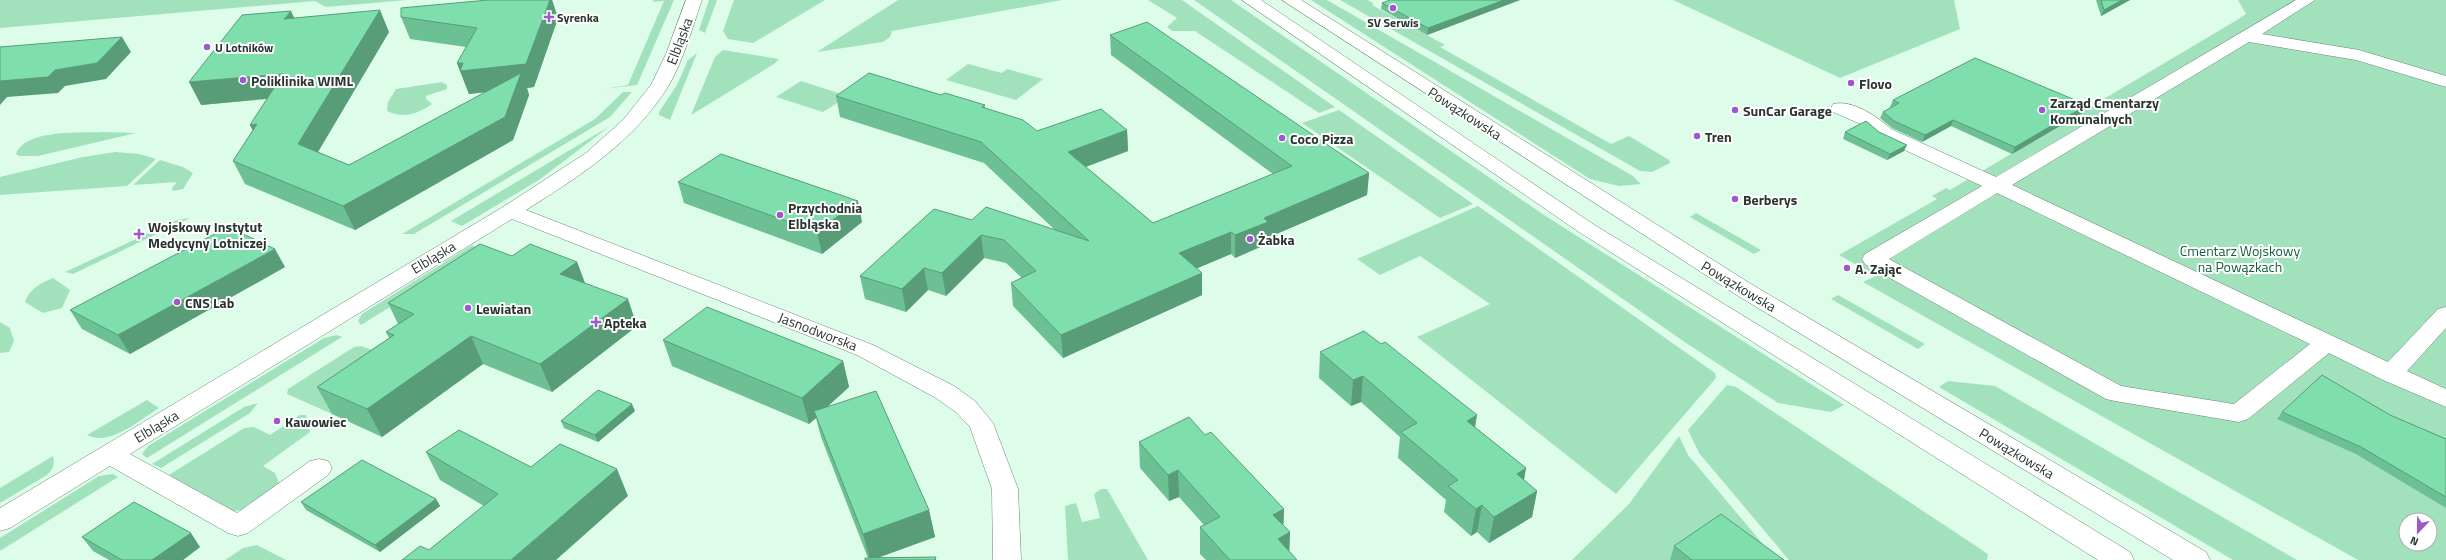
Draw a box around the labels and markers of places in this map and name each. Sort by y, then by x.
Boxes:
marker: SV Serwis [1388,3,1398,13]
place label: Syrenka [557,8,599,27]
marker: Syrenka [544,12,554,22]
place label: SV Serwis [1367,13,1419,32]
place label: U Lotników [215,38,273,57]
marker: U Lotników [202,42,212,52]
place label: Poliklinika WIML [251,70,354,91]
place label: Flovo [1859,73,1892,94]
marker: Poliklinika WIML [238,75,248,85]
marker: Flovo [1846,78,1856,88]
place label: Zarząd Cmentarzy Komunalnych [2050,92,2159,129]
place label: SunCar Garage [1743,100,1832,121]
marker: SunCar Garage [1730,105,1740,115]
marker: Zarząd Cmentarzy Komunalnych [2037,105,2047,115]
place label: Tren [1705,126,1732,147]
place label: Coco Pizza [1290,128,1353,149]
marker: Tren [1692,131,1702,141]
marker: Coco Pizza [1277,133,1287,143]
place label: Berberys [1743,189,1798,210]
marker: Berberys [1730,194,1740,204]
place label: Przychodnia Elbląska [788,197,862,234]
marker: Przychodnia Elbląska [775,210,785,220]
place label: Wojskowy Instytut Medycyny Lotniczej [148,216,267,253]
marker: Wojskowy Instytut Medycyny Lotniczej [133,228,145,240]
place label: Żabka [1258,229,1295,250]
marker: Żabka [1245,234,1255,244]
place label: A. Zając [1855,258,1902,279]
marker: A. Zając [1842,263,1852,273]
place label: CNS Lab [185,292,235,313]
marker: CNS Lab [172,297,182,307]
place label: Lewiatan [476,298,531,319]
marker: Lewiatan [463,303,473,313]
place label: Apteka [604,312,647,333]
marker: Apteka [591,317,601,327]
place label: Kawowiec [285,411,346,432]
marker: Kawowiec [272,416,282,426]

